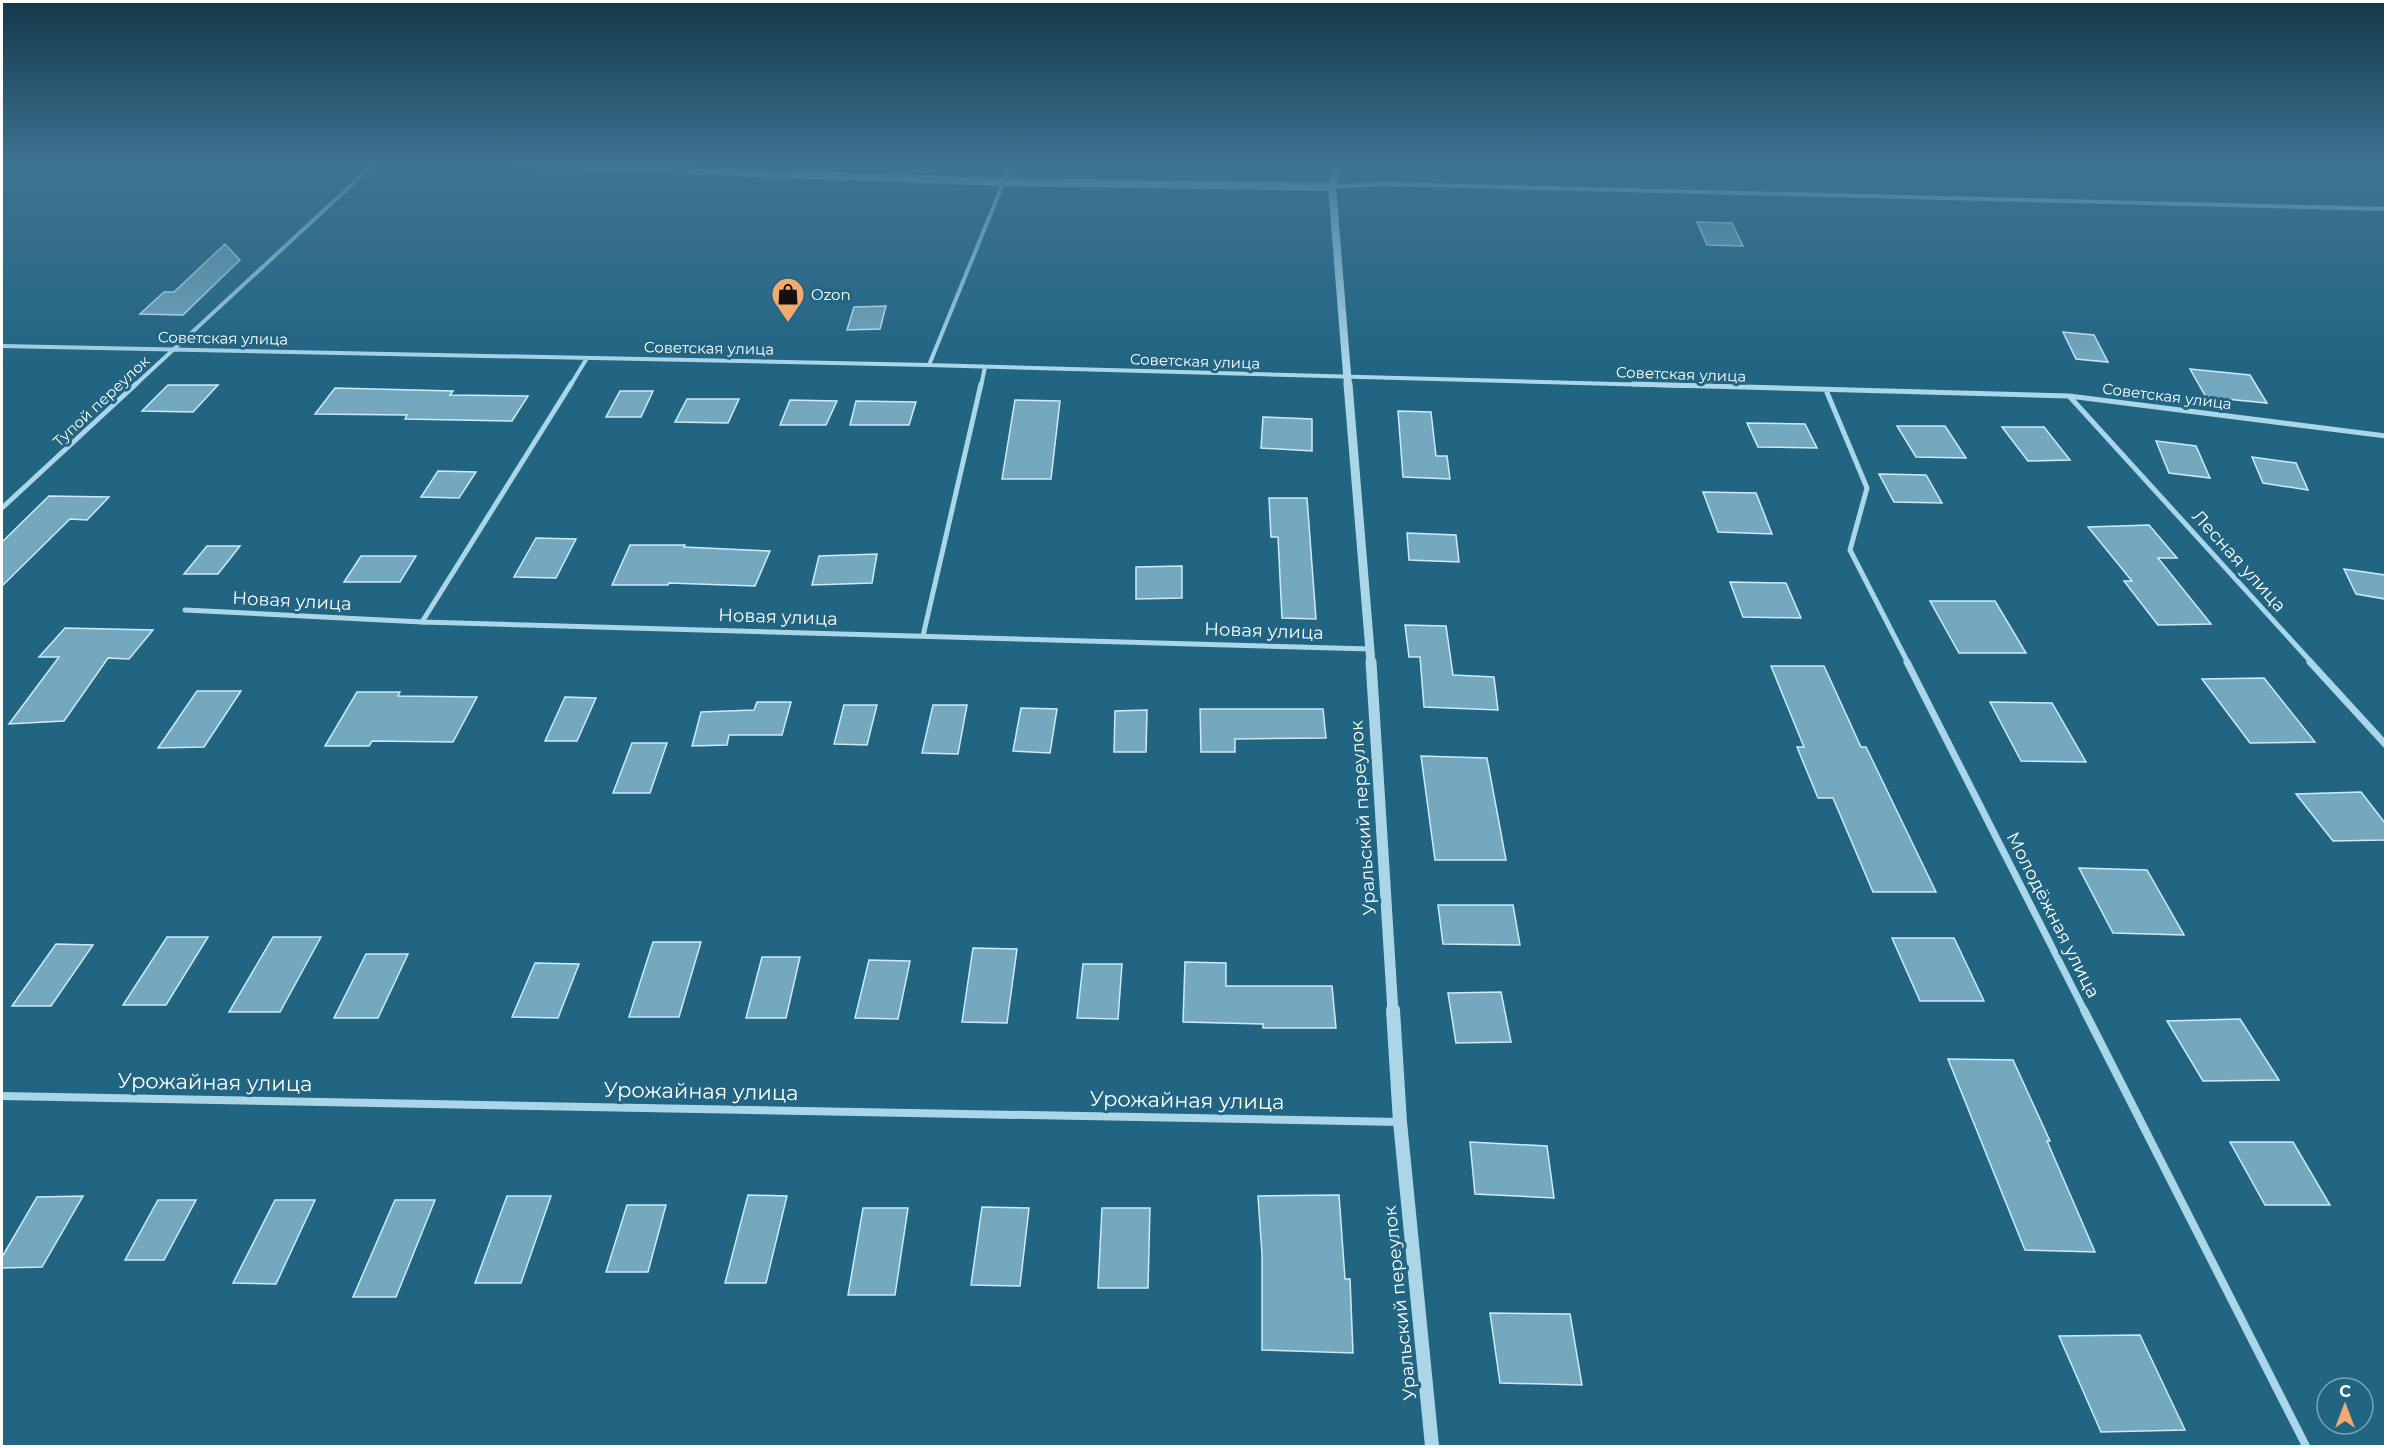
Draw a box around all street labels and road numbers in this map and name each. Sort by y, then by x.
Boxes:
street label: Советская улица [158,327,288,349]
street label: Советская улица [644,337,774,359]
street label: Советская улица [1130,349,1260,373]
street label: Тупой переулок [49,351,153,451]
street label: Советская улица [1616,362,1746,386]
street label: Советская улица [2101,379,2233,413]
street label: Лесная улица [2187,505,2291,617]
street label: Новая улица [232,587,352,615]
street label: Новая улица [718,604,838,630]
street label: Новая улица [1204,618,1324,644]
street label: Уральский переулок [1345,719,1381,916]
street label: Молодёжная улица [2002,828,2104,1002]
street label: Урожайная улица [117,1068,313,1096]
street label: Урожайная улица [603,1077,799,1105]
street label: Урожайная улица [1089,1086,1285,1114]
street label: Уральский переулок [1379,1204,1421,1401]

